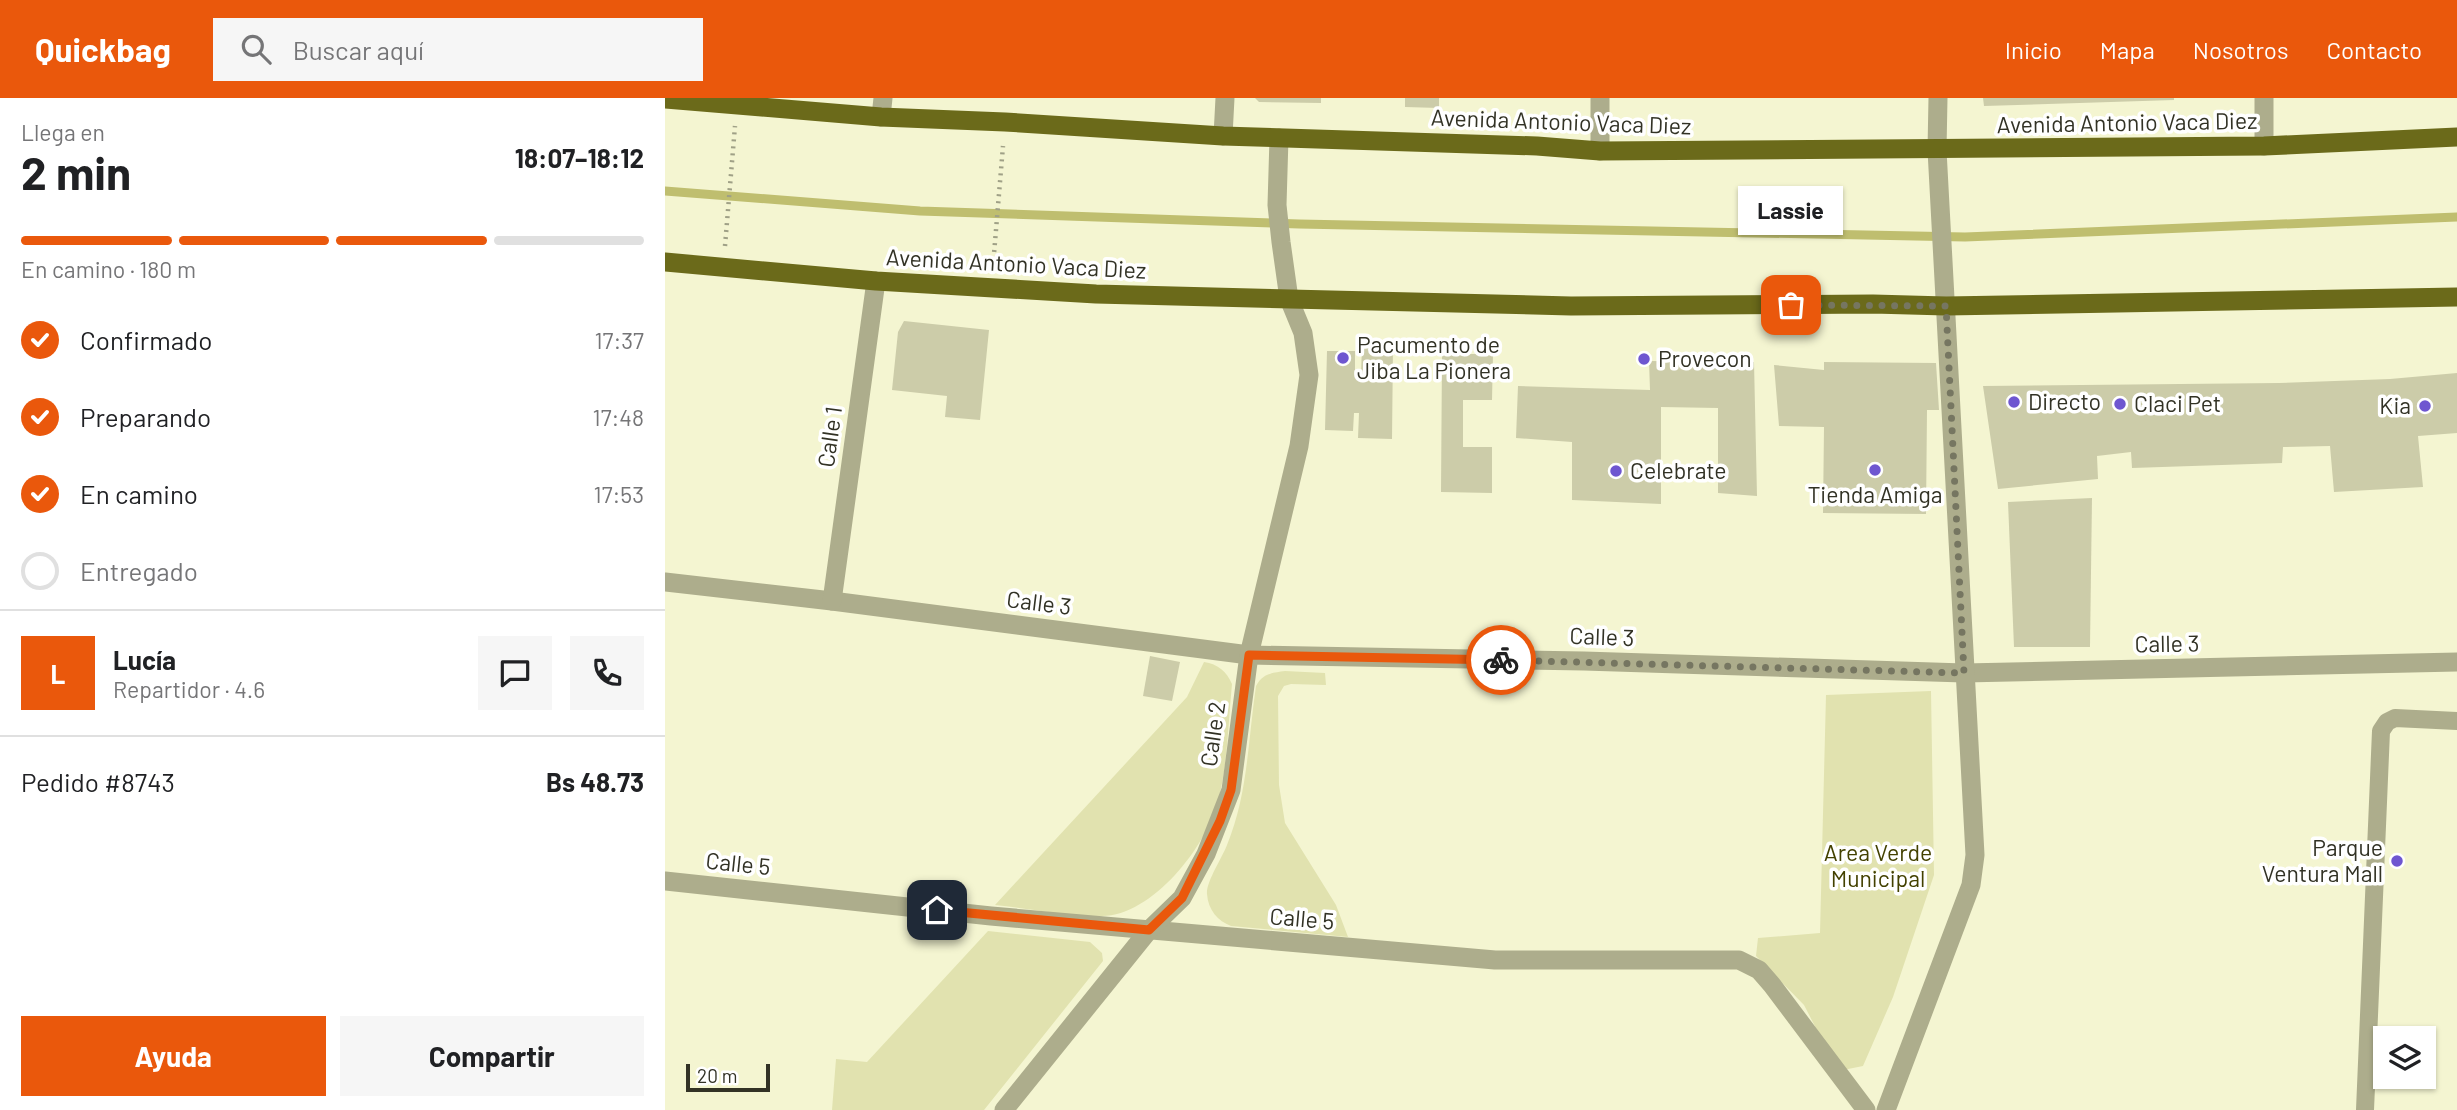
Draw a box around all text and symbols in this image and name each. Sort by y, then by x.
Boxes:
search box [213,18,703,81]
text: Quickbag [35,29,171,69]
icon: search [237,30,275,68]
text: Buscar aquí [293,34,424,65]
text: Inicio [2005,35,2062,64]
text: Mapa [2100,35,2155,64]
text: Nosotros [2193,35,2289,64]
text: Contacto [2327,35,2422,64]
street label: Avenida Antonio Vaca Diez [1430,102,1692,140]
street label: Avenida Antonio Vaca Diez [1996,106,2258,138]
text: Llega en [21,118,105,146]
text: 18:07–18:12 [515,142,644,173]
text: 2 min [21,144,131,199]
callout: Lassie [1739,186,1843,235]
text: Lassie [1757,196,1824,224]
street label: Avenida Antonio Vaca Diez [885,242,1147,284]
text: En camino · 180 m [21,255,196,283]
pin [1761,275,1821,335]
icon: bag [1772,286,1810,324]
icon: check [21,321,59,359]
text: Confirmado [80,324,212,355]
text: 17:37 [595,326,644,354]
place label: Pacumento de Jiba La Pionera [1357,330,1511,384]
place label: Provecon [1658,344,1752,372]
marker: Pacumento de Jiba La Pionera [1335,350,1351,366]
marker: Provecon [1636,351,1652,367]
place label: Directo [2028,387,2101,415]
place label: Claci Pet [2134,389,2221,417]
place label: Kia [2379,391,2411,419]
marker: Directo [2006,394,2022,410]
marker: Claci Pet [2112,396,2128,412]
icon: check [21,398,59,436]
marker: Kia [2417,398,2433,414]
text: Preparando [80,401,211,432]
text: 17:48 [593,403,644,431]
street label: Calle 1 [811,405,847,469]
place label: Celebrate [1630,456,1727,484]
marker: Tienda Amiga [1867,462,1883,478]
marker: Celebrate [1608,463,1624,479]
icon: check [21,475,59,513]
text: En camino [80,478,198,509]
text: 17:53 [594,480,644,508]
place label: Tienda Amiga [1808,480,1942,508]
text: Entregado [80,555,198,586]
street label: Calle 3 [1005,584,1073,620]
street label: Calle 3 [1569,621,1635,651]
courier [1466,625,1536,695]
street label: Calle 3 [2134,628,2200,658]
button: chat [478,636,552,710]
button: phone [570,636,644,710]
icon: bike [1482,641,1520,679]
text: Lucía [113,644,176,675]
text: L [51,658,65,689]
text: Repartidor · 4.6 [113,675,265,703]
street label: Calle 2 [1194,700,1230,768]
text: Pedido #8743 [21,766,175,797]
text: Bs 48.73 [546,766,644,797]
place label: Parque Ventura Mall [2262,833,2383,887]
park label: Area Verde Municipal [1824,838,1932,892]
street label: Calle 5 [704,846,772,880]
marker: Parque Ventura Mall [2389,853,2405,869]
pin [907,880,967,940]
icon: home [918,891,956,929]
street label: Calle 5 [1269,901,1336,935]
button: Ayuda [21,1016,326,1096]
button: Compartir [340,1016,644,1096]
map controls [2373,1026,2436,1089]
button: layers [2373,1026,2436,1089]
scale bar [686,1061,770,1093]
text: 20 m [697,1064,737,1087]

